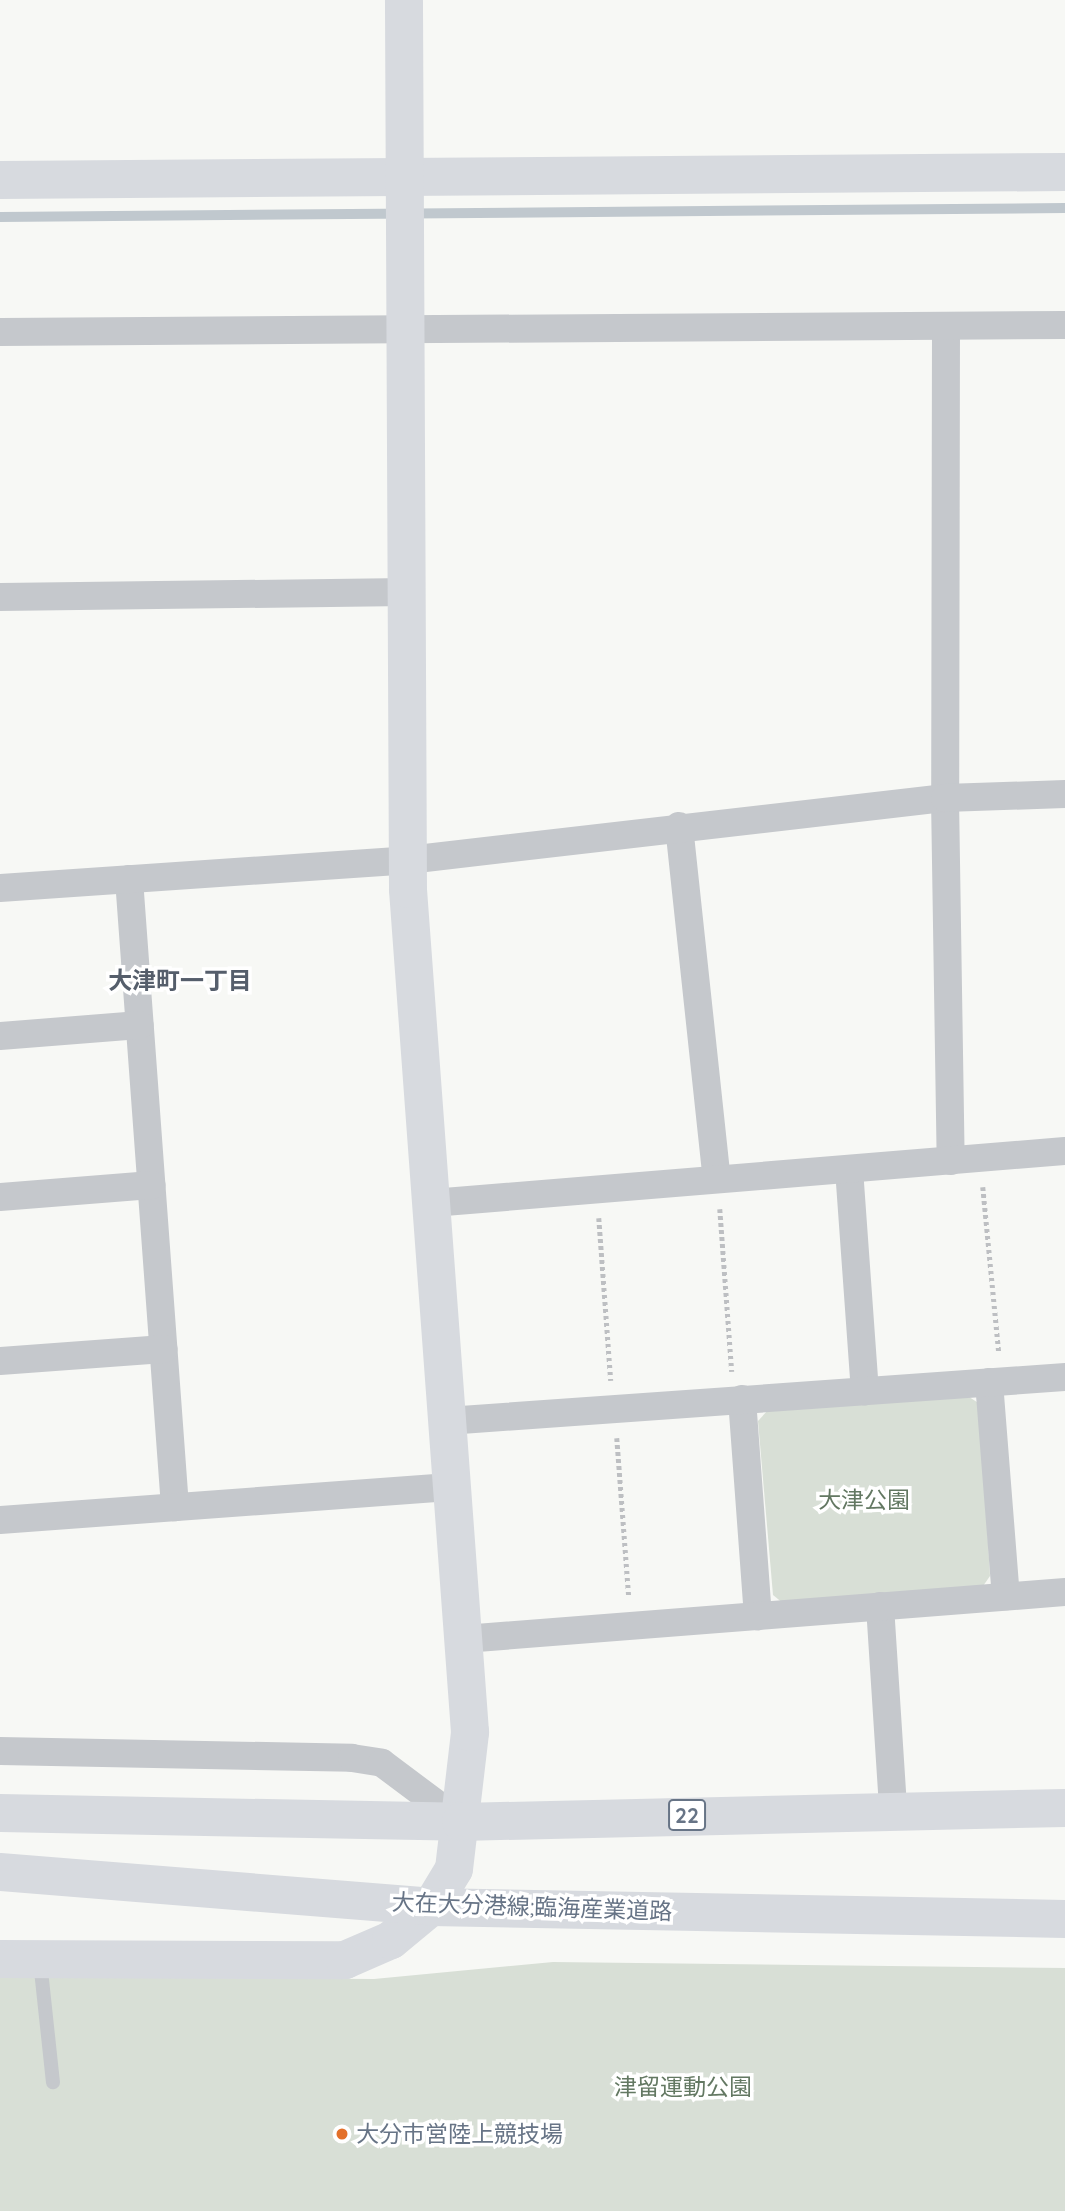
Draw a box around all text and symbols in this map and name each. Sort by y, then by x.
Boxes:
district label: 大津町一丁目 [108,967,252,995]
park label: 大津公園 [818,1486,910,1514]
road number: 22 [668,1798,706,1832]
street label: 大在大分港線;臨海産業道路 [391,1888,673,1926]
park label: 津留運動公園 [614,2073,752,2101]
place label: 大分市営陸上競技場 [356,2120,563,2148]
marker: 大分市営陸上競技場 [334,2126,350,2142]

